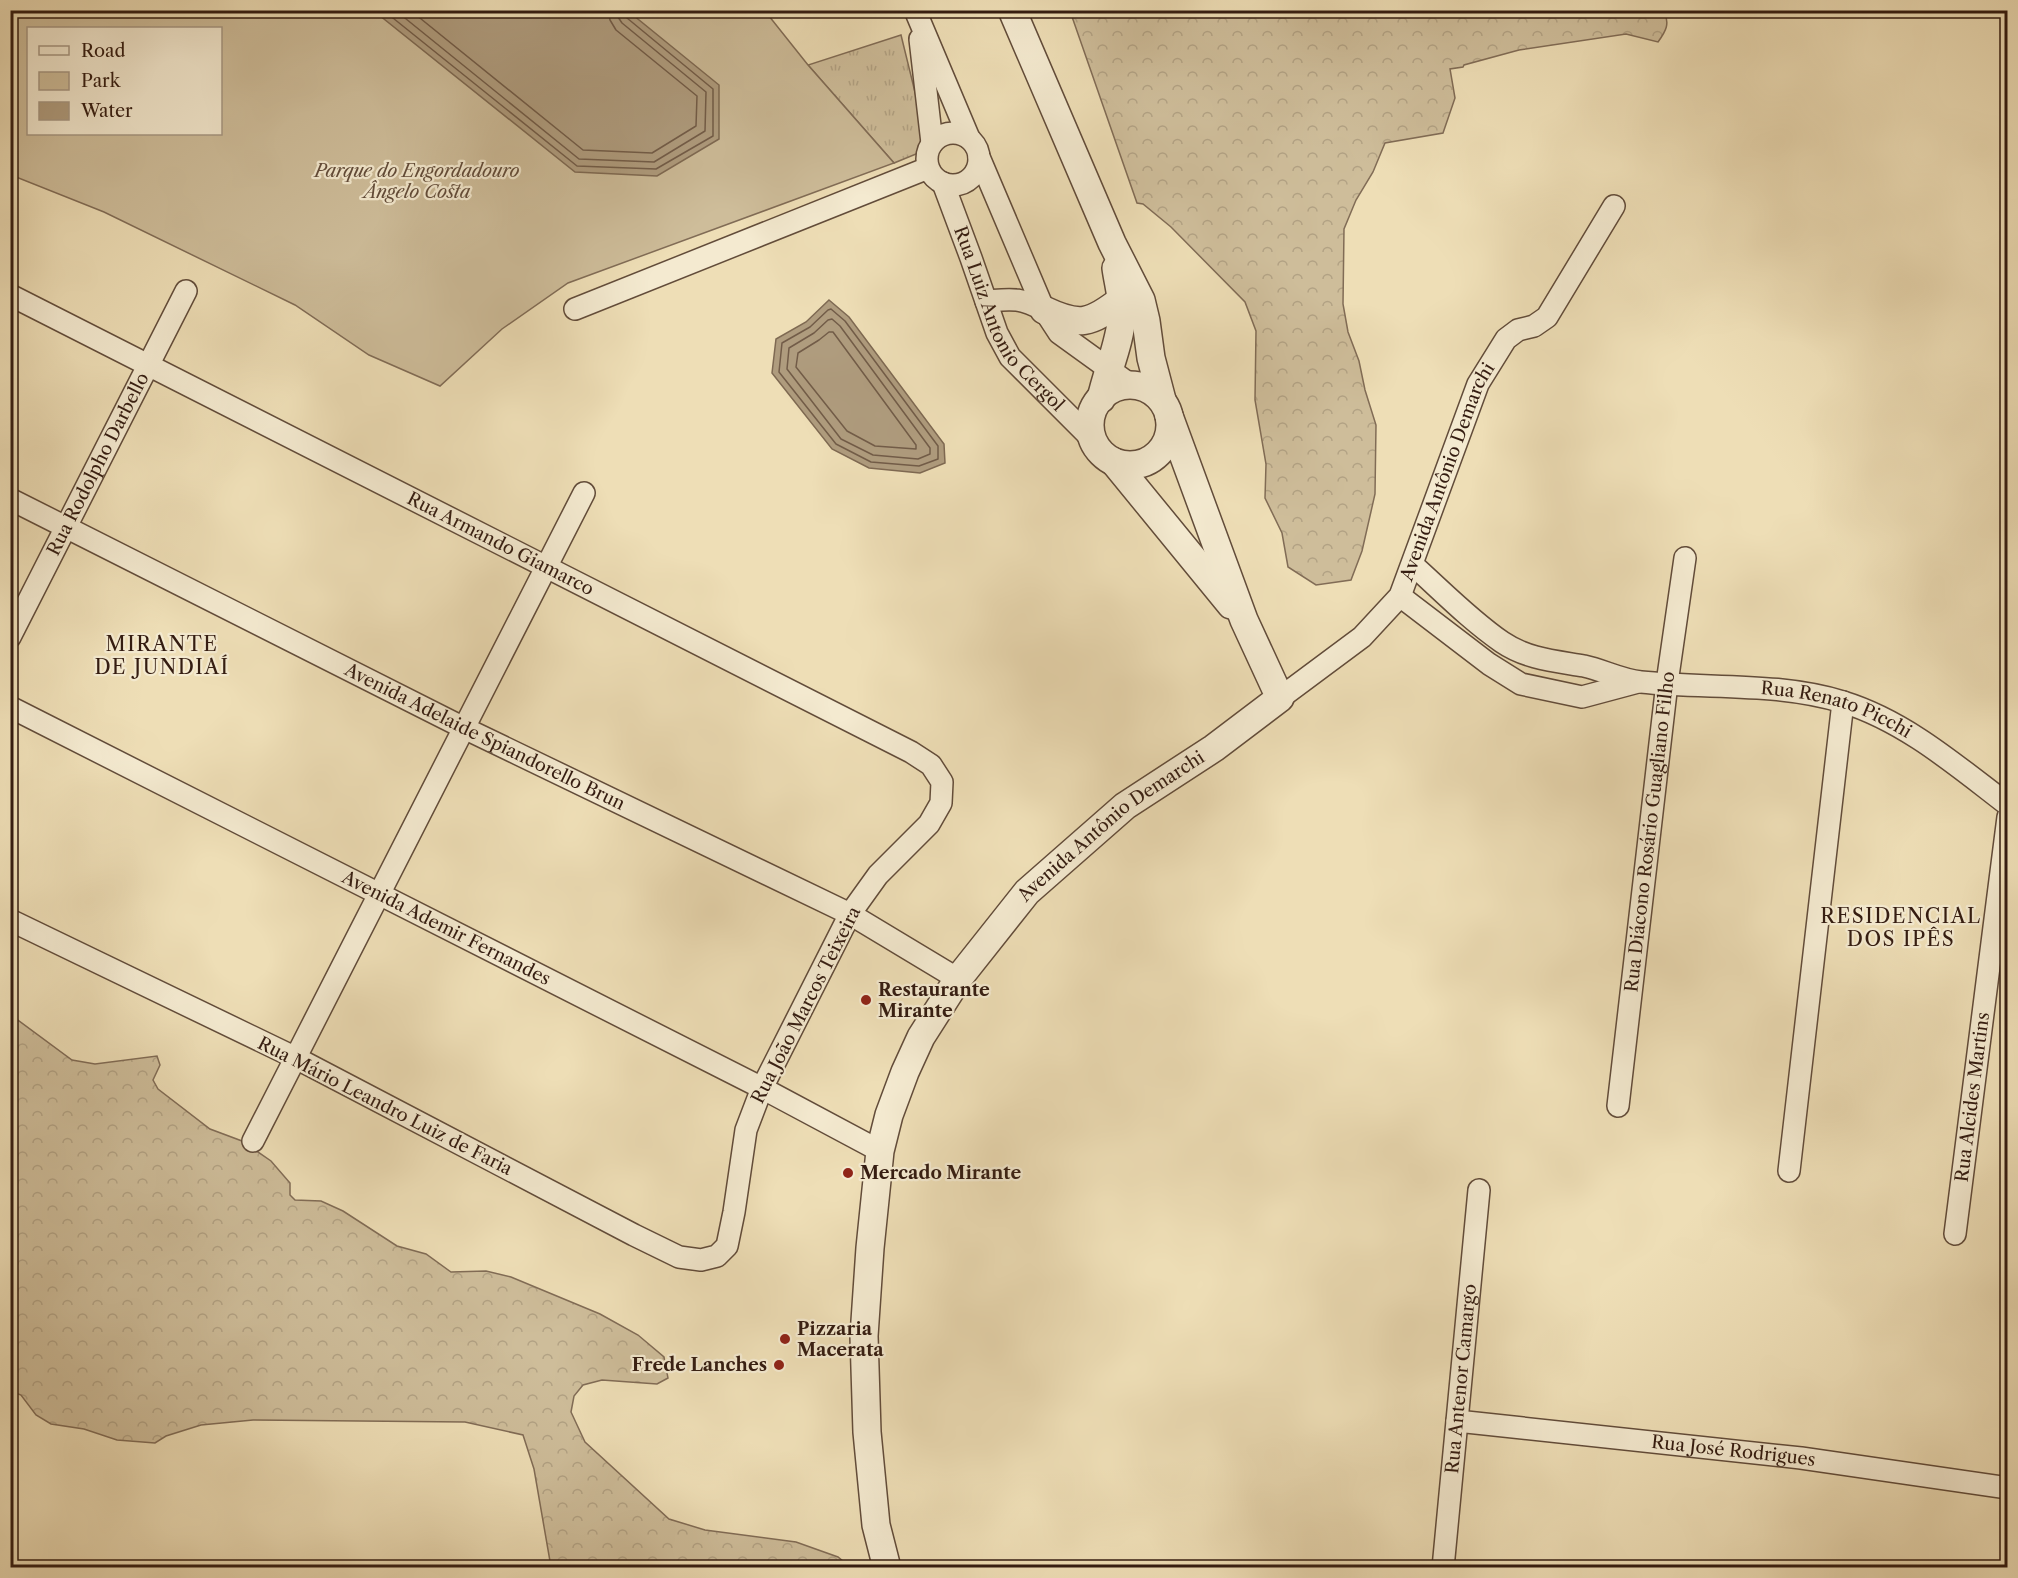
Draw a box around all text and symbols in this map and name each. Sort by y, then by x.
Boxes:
legend [27,27,222,135]
text: Road [81,40,126,62]
text: Park [81,70,122,92]
text: Water [80,100,133,122]
park label: Parque do Engordadouro Ângelo Costa [313,160,519,203]
street label: Rua Luiz Antonio Cergol [949,223,1069,416]
street label: Avenida Antônio Demarchi [1395,358,1500,585]
street label: Rua Rodolpho Darbello [42,369,154,559]
street label: Rua Armando Giamarco [403,487,598,600]
district label: MIRANTE DE JUNDIAÍ [94,632,230,679]
street label: Avenida Adelaide Spiandorello Brun [340,658,629,815]
street label: Rua Diácono Rosário Guagliano Filho [1620,670,1680,993]
street label: Rua Renato Picchi [1760,677,1916,743]
street label: Avenida Antônio Demarchi [1012,746,1209,907]
street label: Avenida Ademir Fernandes [337,866,554,990]
street label: Rua João Marcos Teixeira [747,902,866,1107]
district label: RESIDENCIAL DOS IPÊS [1820,904,1982,951]
place label: Restaurante Mirante [878,979,990,1022]
marker: Restaurante Mirante [859,993,873,1007]
street label: Rua Alcides Martins [1951,1011,1994,1183]
street label: Rua Mário Leandro Luiz de Faria [254,1032,516,1180]
place label: Mercado Mirante [860,1162,1021,1184]
marker: Mercado Mirante [841,1166,855,1180]
street label: Rua Antenor Camargo [1441,1283,1481,1475]
place label: Pizzaria Macerata [797,1318,884,1361]
marker: Pizzaria Macerata [778,1332,792,1346]
place label: Frede Lanches [632,1354,767,1376]
marker: Frede Lanches [772,1358,786,1372]
street label: Rua José Rodrigues [1650,1431,1817,1471]

